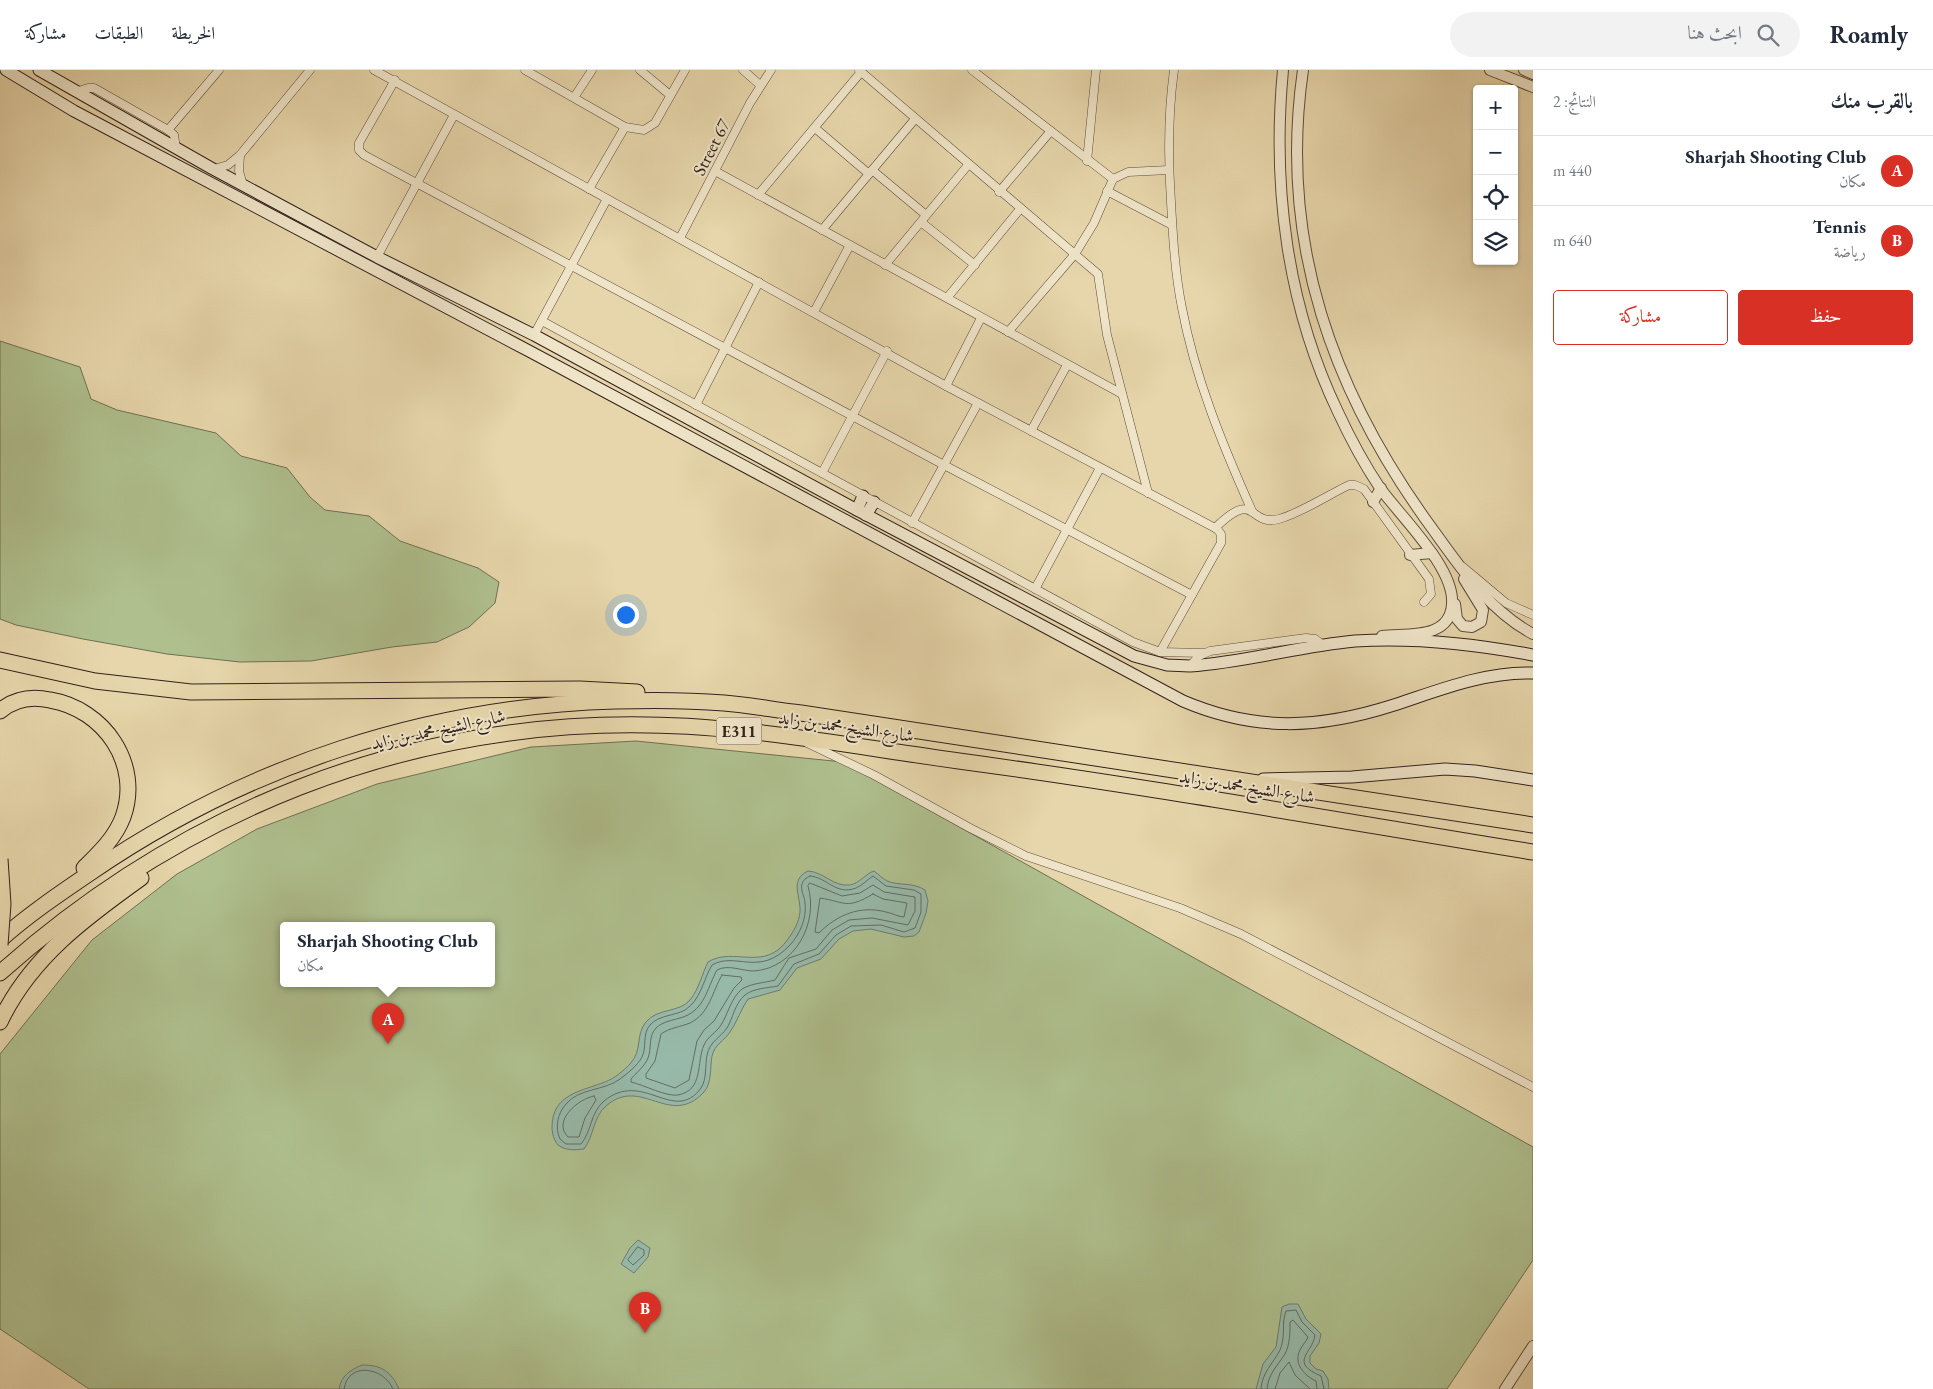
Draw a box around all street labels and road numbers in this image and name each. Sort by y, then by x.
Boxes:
street label: Street 67 [687,115,735,179]
street label: شارع الشيخ محمد بن زايد [369,704,508,759]
street label: شارع الشيخ محمد بن زايد [776,705,915,752]
road number: E311 [716,718,762,744]
street label: شارع الشيخ محمد بن زايد [1177,764,1316,813]

